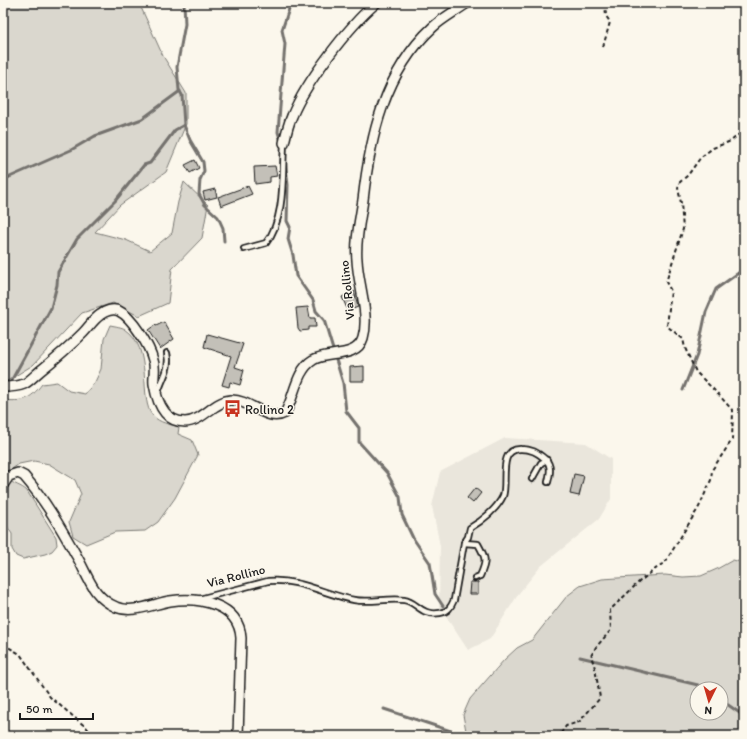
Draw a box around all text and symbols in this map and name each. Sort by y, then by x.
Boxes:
street label: Via Rollino [336,259,358,320]
bus stop icon: Rollino 2 [222,399,242,419]
place label: Rollino 2 [245,402,294,417]
street label: Via Rollino [205,561,267,590]
north arrow [689,681,729,721]
scale bar [20,695,93,721]
text: 50 m [26,702,52,716]
text: N [704,704,712,717]

